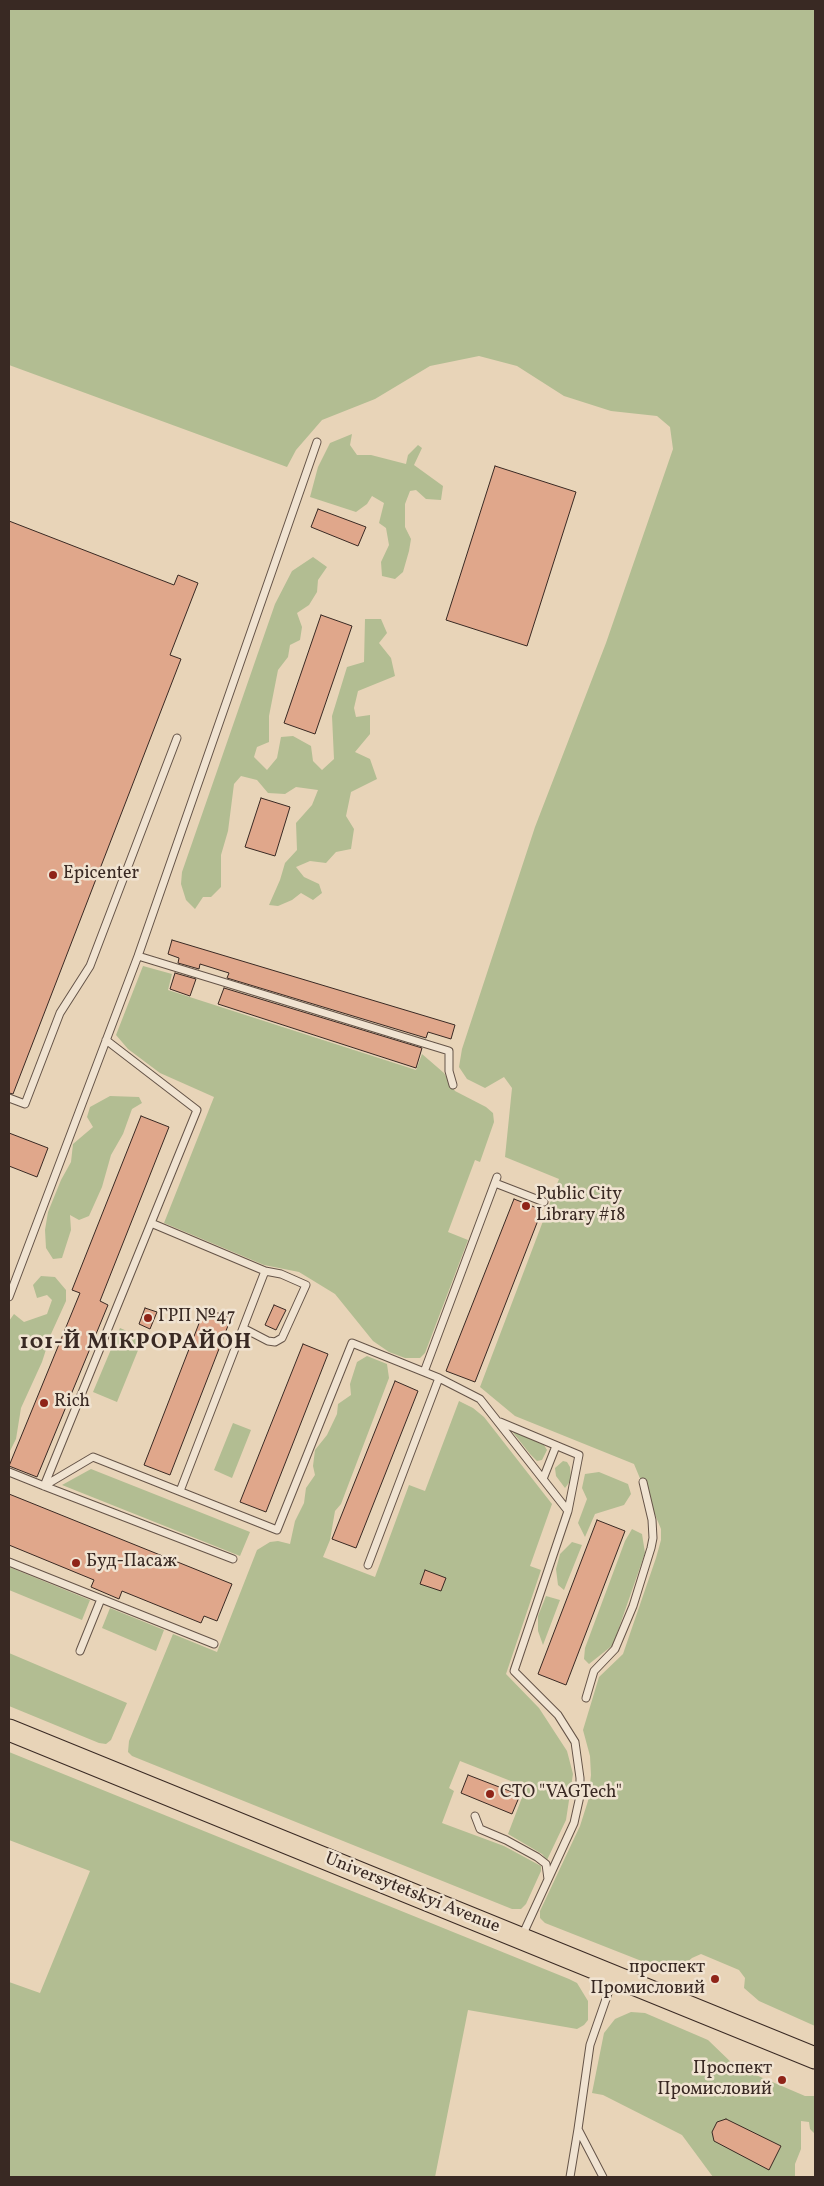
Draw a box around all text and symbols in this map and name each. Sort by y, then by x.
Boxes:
place label: Epicenter [63,864,139,886]
marker: Epicenter [47,869,59,881]
place label: Public City Library #18 [536,1185,626,1228]
marker: Public City Library #18 [520,1200,532,1212]
place label: ГРП №47 [158,1307,236,1329]
marker: ГРП №47 [142,1312,154,1324]
district label: 101-Й МІКРОРАЙОН [18,1331,254,1357]
place label: Rich [54,1392,90,1414]
marker: Rich [38,1397,50,1409]
place label: Буд-Пасаж [86,1552,177,1574]
marker: Буд-Пасаж [70,1557,82,1569]
place label: СТО "VAGTech" [500,1783,622,1805]
marker: СТО "VAGTech" [484,1788,496,1800]
street label: Universytetskyi Avenue [321,1849,503,1939]
place label: проспект Промисловий [590,1958,705,2000]
marker: проспект Промисловий [709,1973,721,1985]
place label: Проспект Промисловий [657,2059,772,2102]
marker: Проспект Промисловий [776,2074,788,2086]

